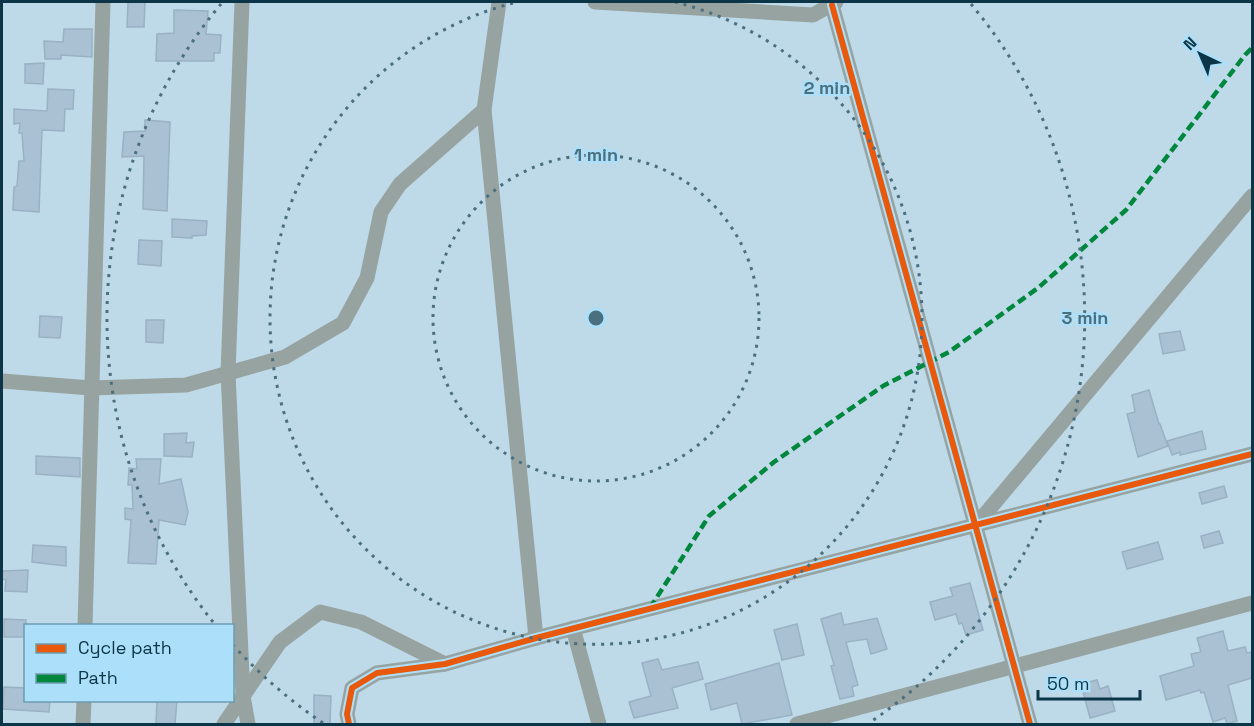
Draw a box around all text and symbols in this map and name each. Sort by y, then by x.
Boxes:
north arrow [1170,24,1230,84]
text: N [1179,32,1201,55]
text: 2 min [804,76,850,99]
text: 1 min [574,143,618,166]
text: 3 min [1062,306,1108,329]
centre of rings [586,308,606,328]
legend [24,624,234,702]
text: Cycle path [78,636,172,659]
scale bar [1038,663,1140,701]
text: Path [78,666,118,689]
text: 50 m [1047,672,1089,695]

